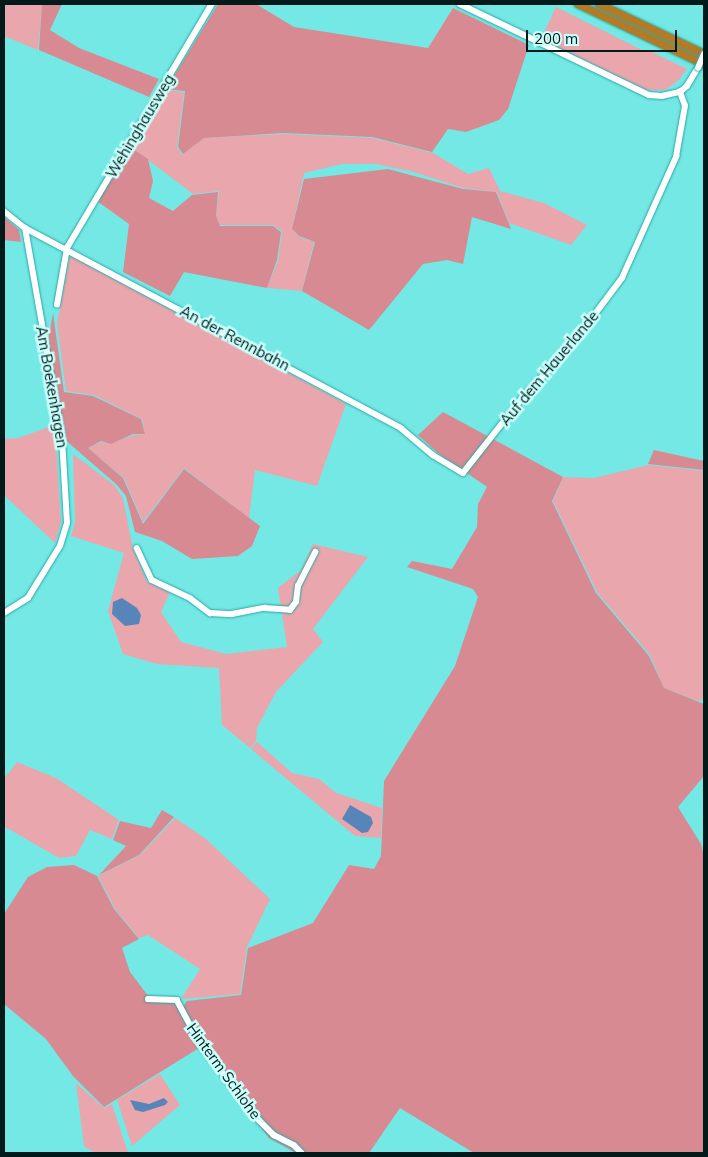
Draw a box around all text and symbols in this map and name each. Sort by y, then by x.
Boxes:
scale bar [528,20,679,52]
text: 200 m [534,29,578,48]
street label: Wehinghausweg [102,71,178,181]
street label: An der Rennbahn [177,301,293,375]
street label: Auf dem Hauerlande [496,307,602,429]
street label: Am Boekenhagen [32,325,72,449]
street label: Hinterm Schlohe [183,1019,265,1123]

